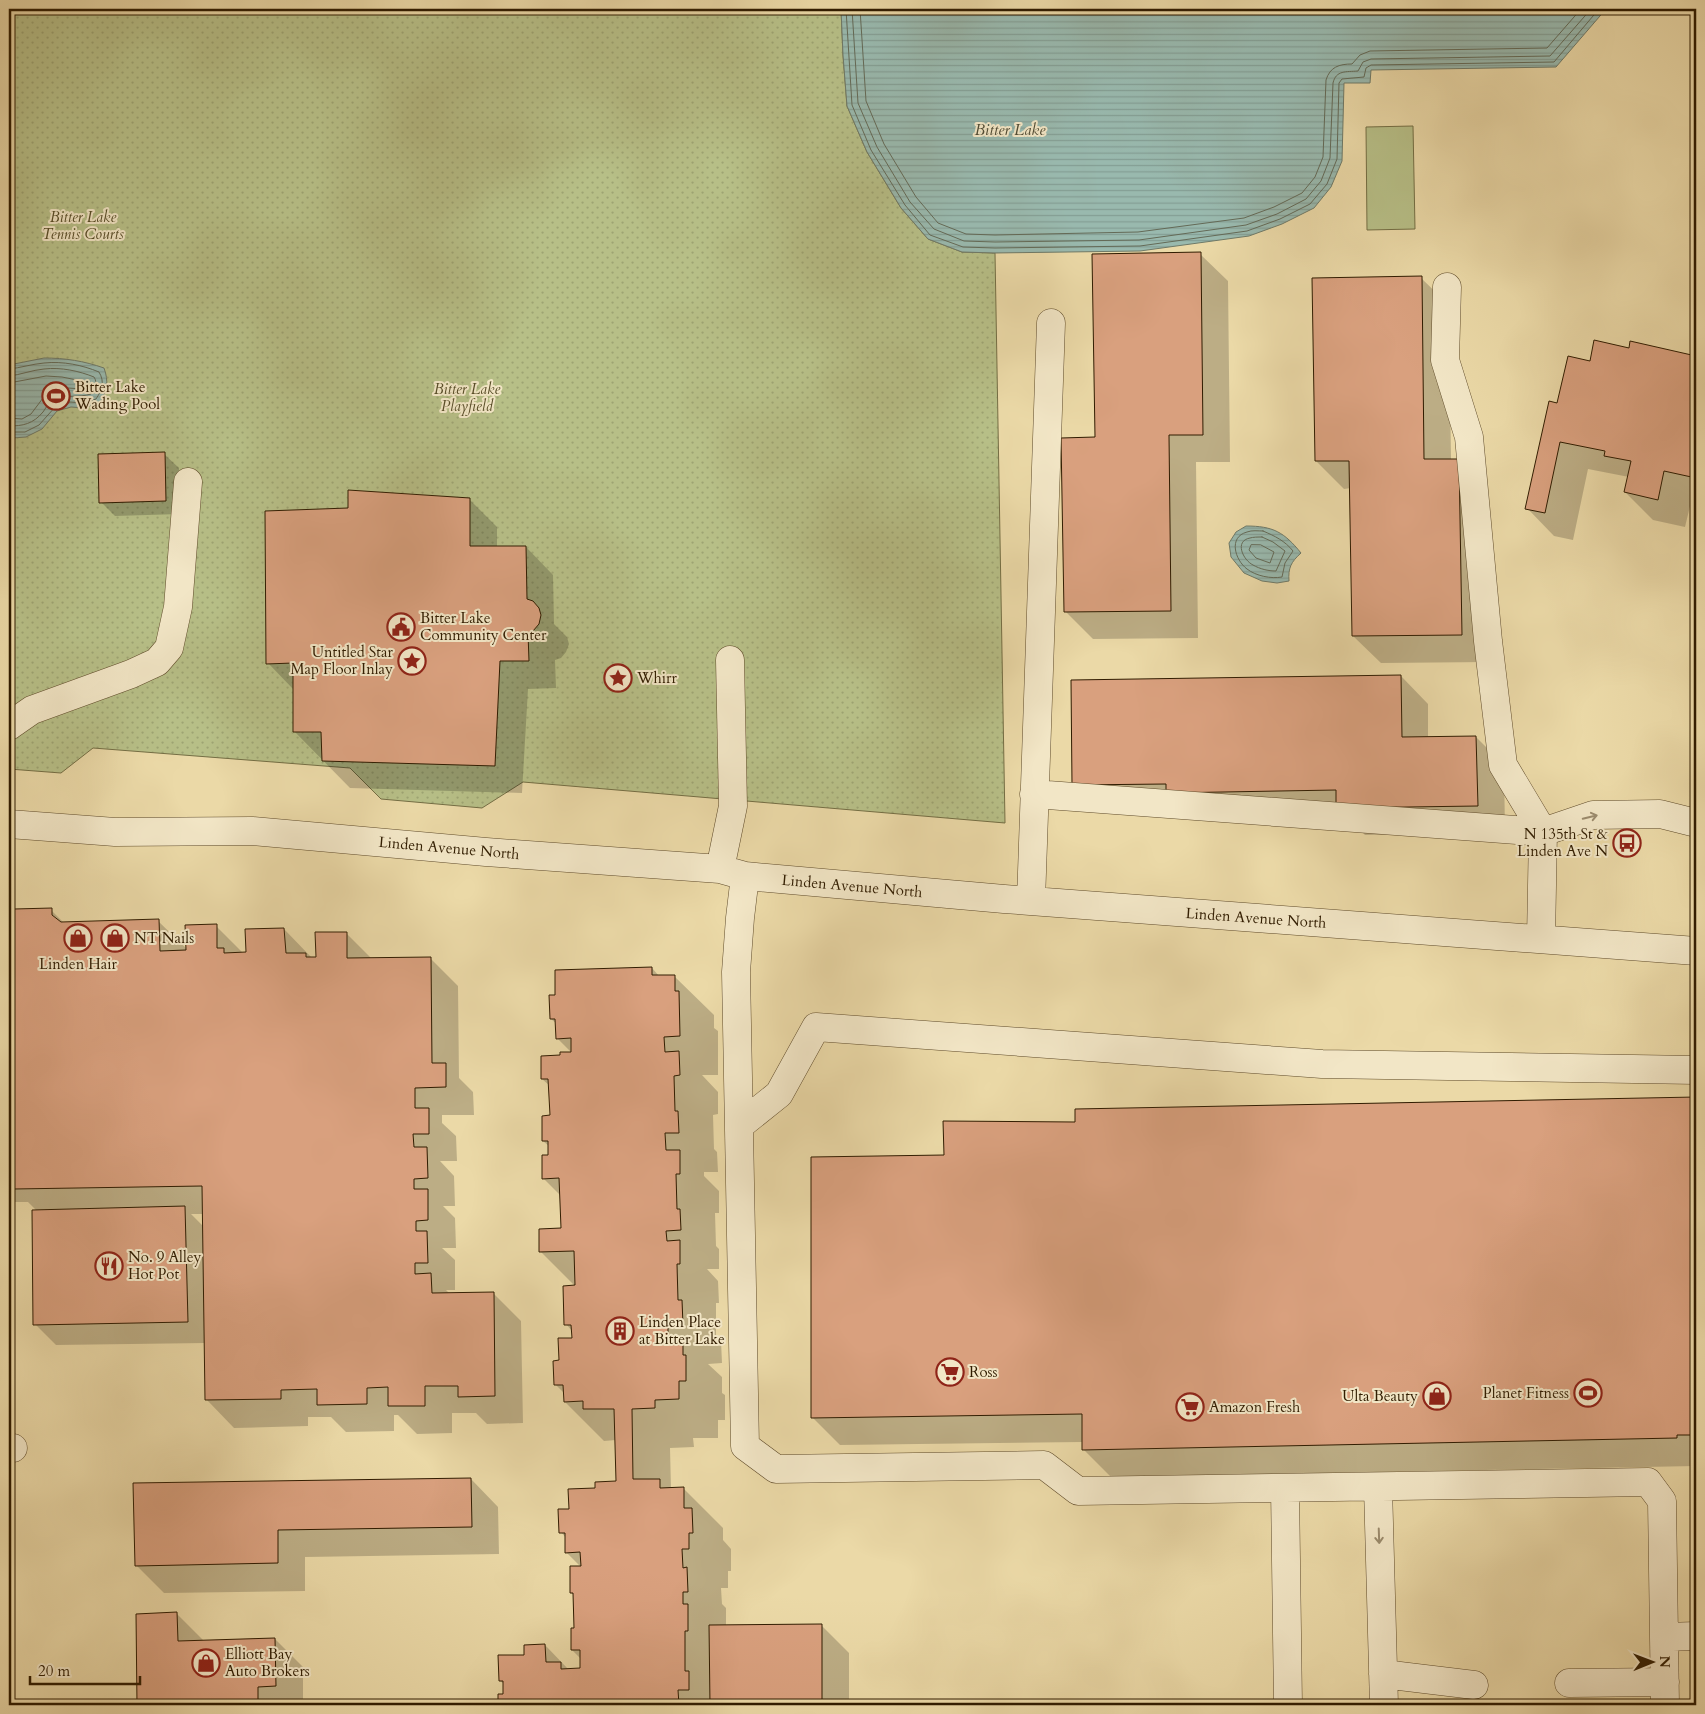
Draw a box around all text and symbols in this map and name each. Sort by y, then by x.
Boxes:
water label: Bitter Lake [975,119,1046,141]
park label: Bitter Lake Tennis Courts [42,207,124,244]
place label: Bitter Lake Wading Pool [74,377,160,414]
park label: Bitter Lake Playfield [434,379,500,416]
sports icon: Bitter Lake Wading Pool [41,381,71,411]
place label: Bitter Lake Community Center [420,608,547,645]
public building icon: Bitter Lake Community Center [386,612,416,642]
place label: Untitled Star Map Floor Inlay [290,642,394,679]
place icon: Untitled Star Map Floor Inlay [397,646,427,676]
place icon: Whirr [603,663,633,693]
place label: Whirr [636,668,677,688]
one-way arrow [1581,812,1597,821]
place label: N 135th St & Linden Ave N [1517,824,1608,861]
bus stop icon: N 135th St & Linden Ave N [1612,828,1642,858]
street label: Linden Avenue North [378,832,521,864]
street label: Linden Avenue North [781,870,924,902]
street label: Linden Avenue North [1185,903,1328,933]
shop icon: Linden Hair [63,923,93,953]
shop icon: NT Nails [100,923,130,953]
place label: NT Nails [134,928,194,948]
place label: Linden Hair [39,954,117,974]
place label: No. 9 Alley Hot Pot [128,1247,202,1284]
restaurant icon: No. 9 Alley Hot Pot [94,1251,124,1281]
place label: Linden Place at Bitter Lake [639,1312,725,1349]
building icon: Linden Place at Bitter Lake [605,1316,635,1346]
supermarket icon: Ross [935,1357,965,1387]
place label: Ross [969,1362,998,1382]
sports icon: Planet Fitness [1573,1378,1603,1408]
shop icon: Ulta Beauty [1422,1381,1452,1411]
place label: Planet Fitness [1483,1383,1569,1403]
place label: Ulta Beauty [1342,1386,1418,1406]
supermarket icon: Amazon Fresh [1175,1392,1205,1422]
place label: Amazon Fresh [1209,1397,1301,1417]
one-way arrow [1375,1527,1384,1543]
north arrow [1628,1636,1678,1686]
place label: Elliott Bay Auto Brokers [225,1644,310,1681]
shop icon: Elliott Bay Auto Brokers [191,1648,221,1678]
scale bar [30,1654,140,1686]
text: N [1655,1656,1674,1668]
text: 20 m [38,1661,70,1681]

